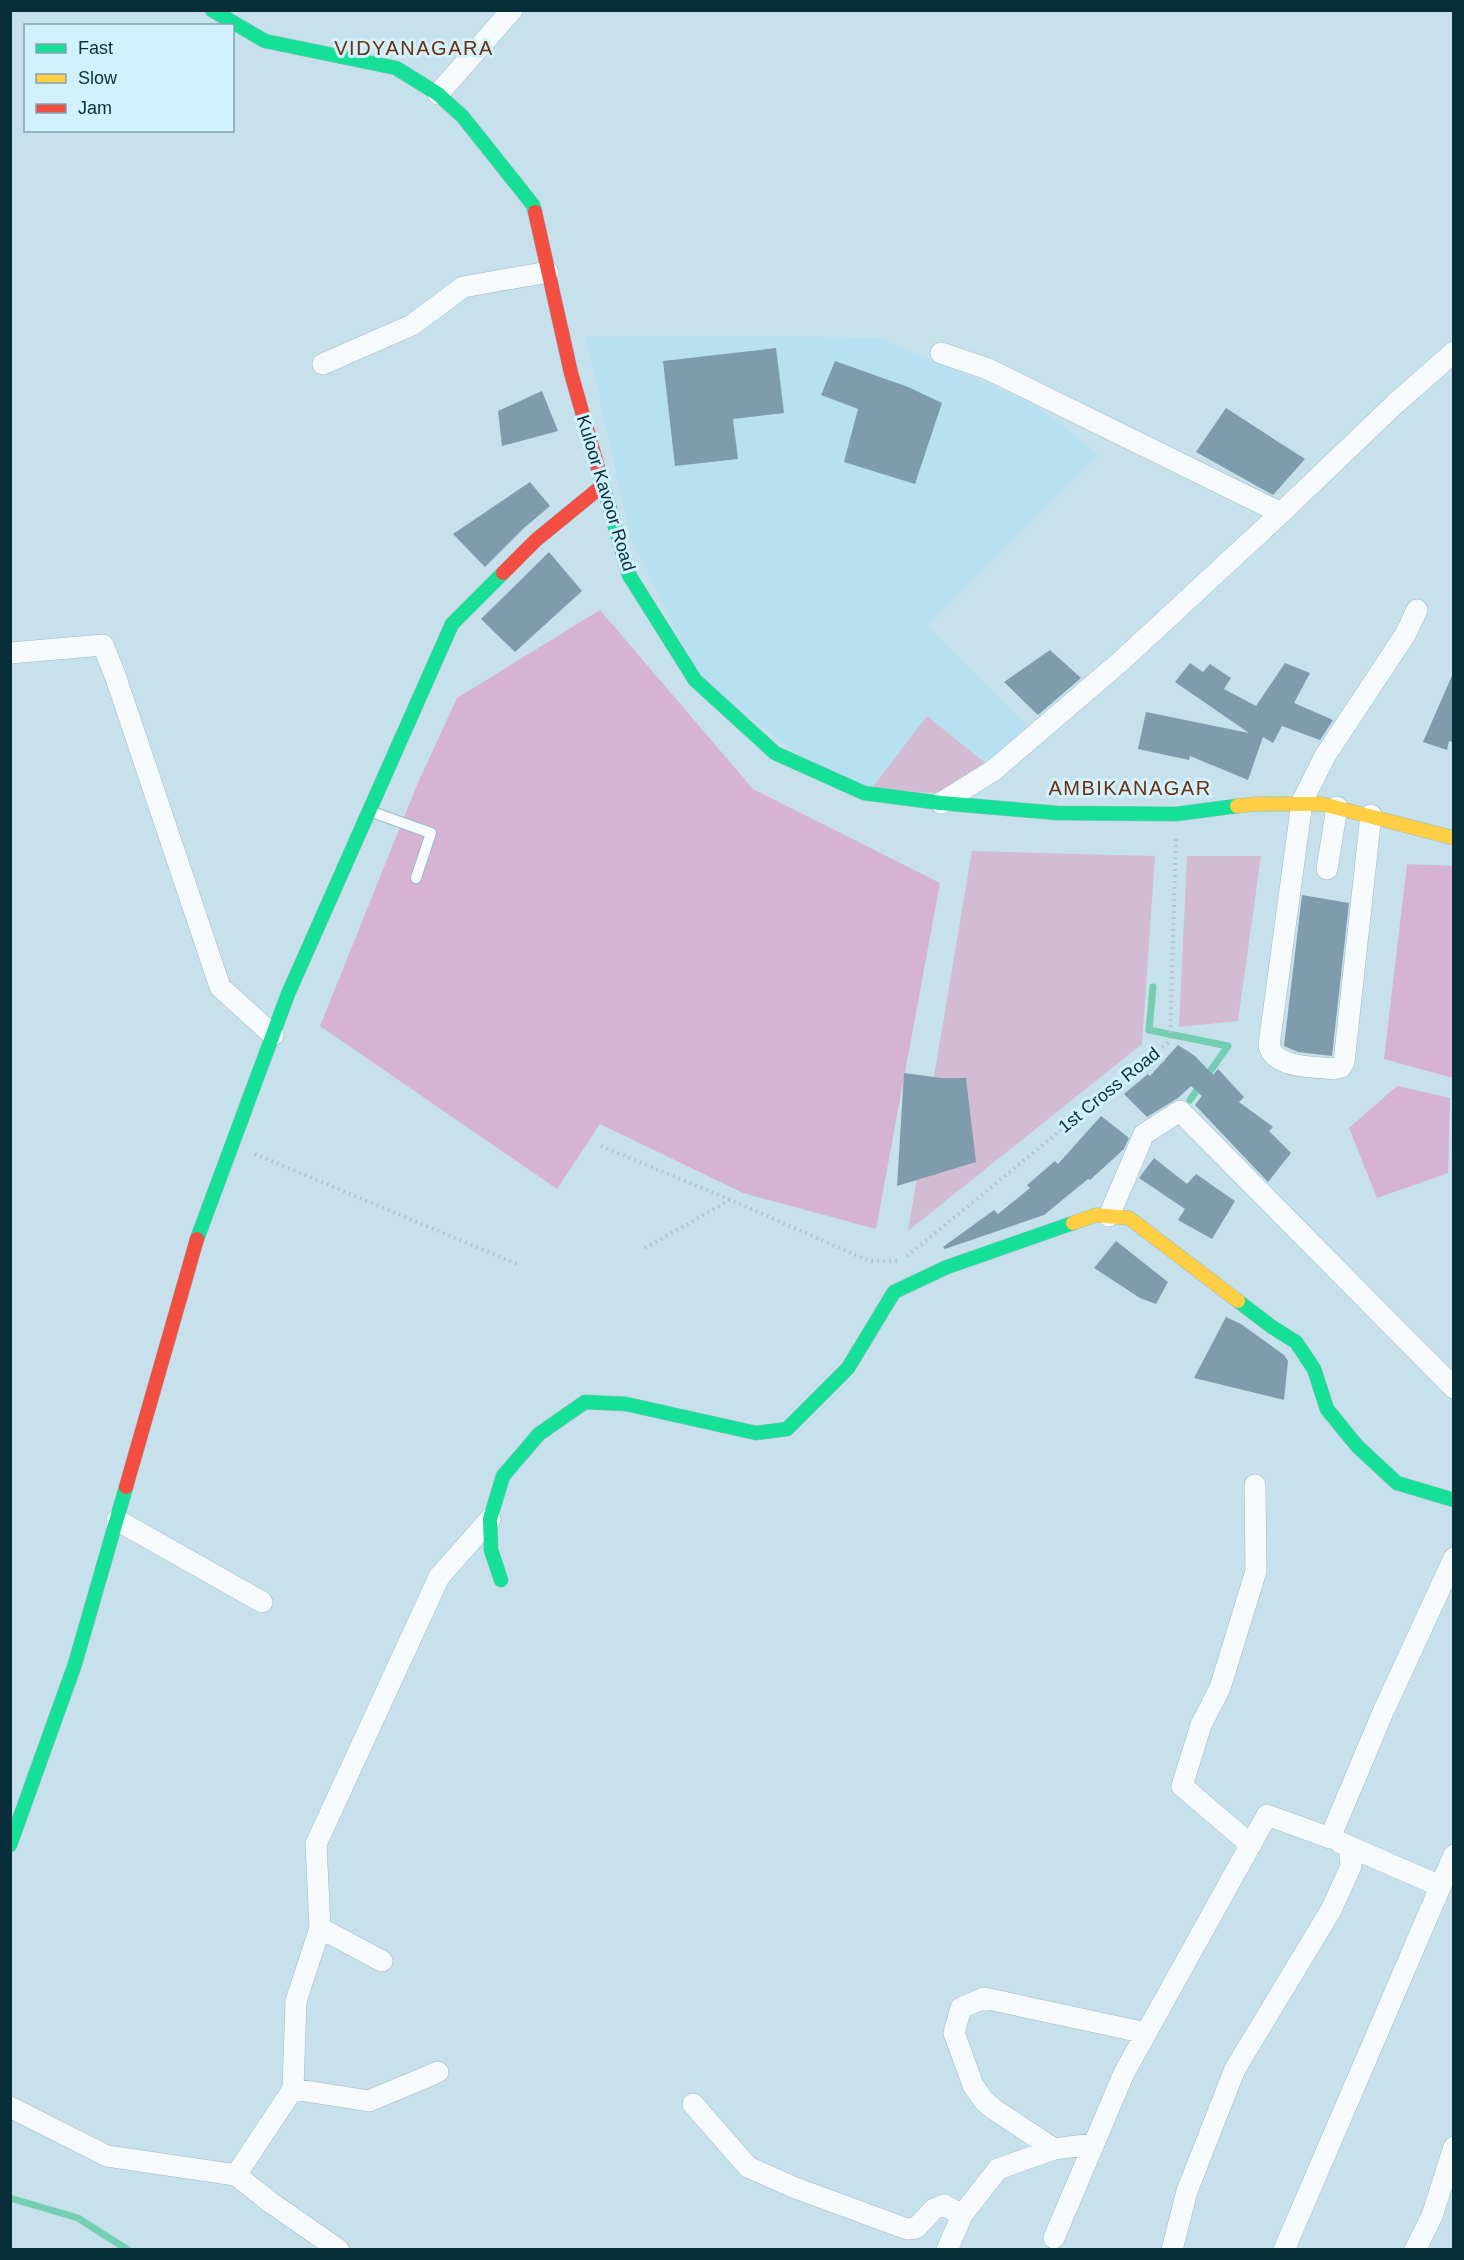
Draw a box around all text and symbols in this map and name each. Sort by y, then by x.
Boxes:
legend [24,24,234,132]
district label: VIDYANAGARA [334,37,494,59]
text: Fast [78,38,113,58]
text: Slow [78,68,118,88]
text: Jam [78,98,112,118]
street label: Kuloor Kavoor Road [573,413,639,573]
district label: AMBIKANAGAR [1048,777,1212,799]
street label: 1st Cross Road [1054,1043,1164,1137]

